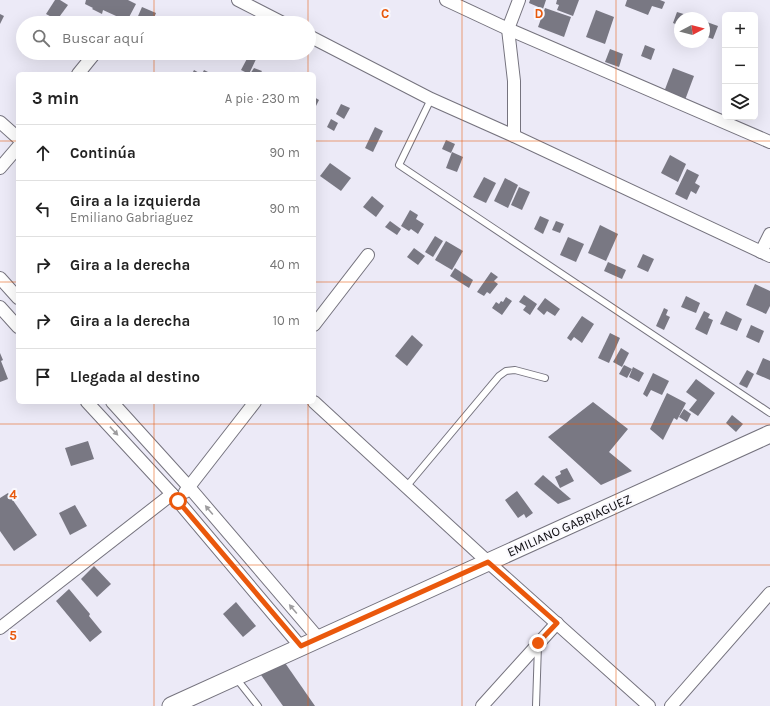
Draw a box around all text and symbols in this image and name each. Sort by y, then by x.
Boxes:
text: C [381,6,389,21]
text: D [535,6,544,21]
north arrow [674,12,710,48]
map controls [722,12,758,120]
button: + [722,12,758,48]
search box [16,16,316,60]
icon: search [30,27,52,49]
text: Buscar aquí [62,29,144,47]
button: − [722,48,758,84]
button: layers [722,84,758,120]
text: 3 min [32,88,79,108]
text: A pie · 230 m [225,91,300,106]
icon: ahead [32,142,54,164]
text: Continúa [70,144,136,162]
text: 90 m [269,145,300,160]
text: Gira a la izquierda [70,192,201,210]
icon: left [32,198,54,220]
text: 90 m [269,201,300,216]
text: Emiliano Gabriaguez [70,210,193,225]
icon: right [32,254,54,276]
text: Gira a la derecha [70,256,190,274]
text: 40 m [270,257,300,272]
icon: right [32,310,54,332]
text: Gira a la derecha [70,312,190,330]
text: 10 m [273,313,300,328]
icon: arrive [32,366,54,388]
text: Llegada al destino [70,368,200,386]
one-way arrow [109,426,118,436]
text: 4 [9,487,17,502]
street label: EMILIANO GABRIAGUEZ [505,491,634,560]
route start [169,492,187,510]
one-way arrow [204,505,213,516]
one-way arrow [289,604,298,614]
text: 5 [9,628,17,643]
route end [529,634,547,652]

